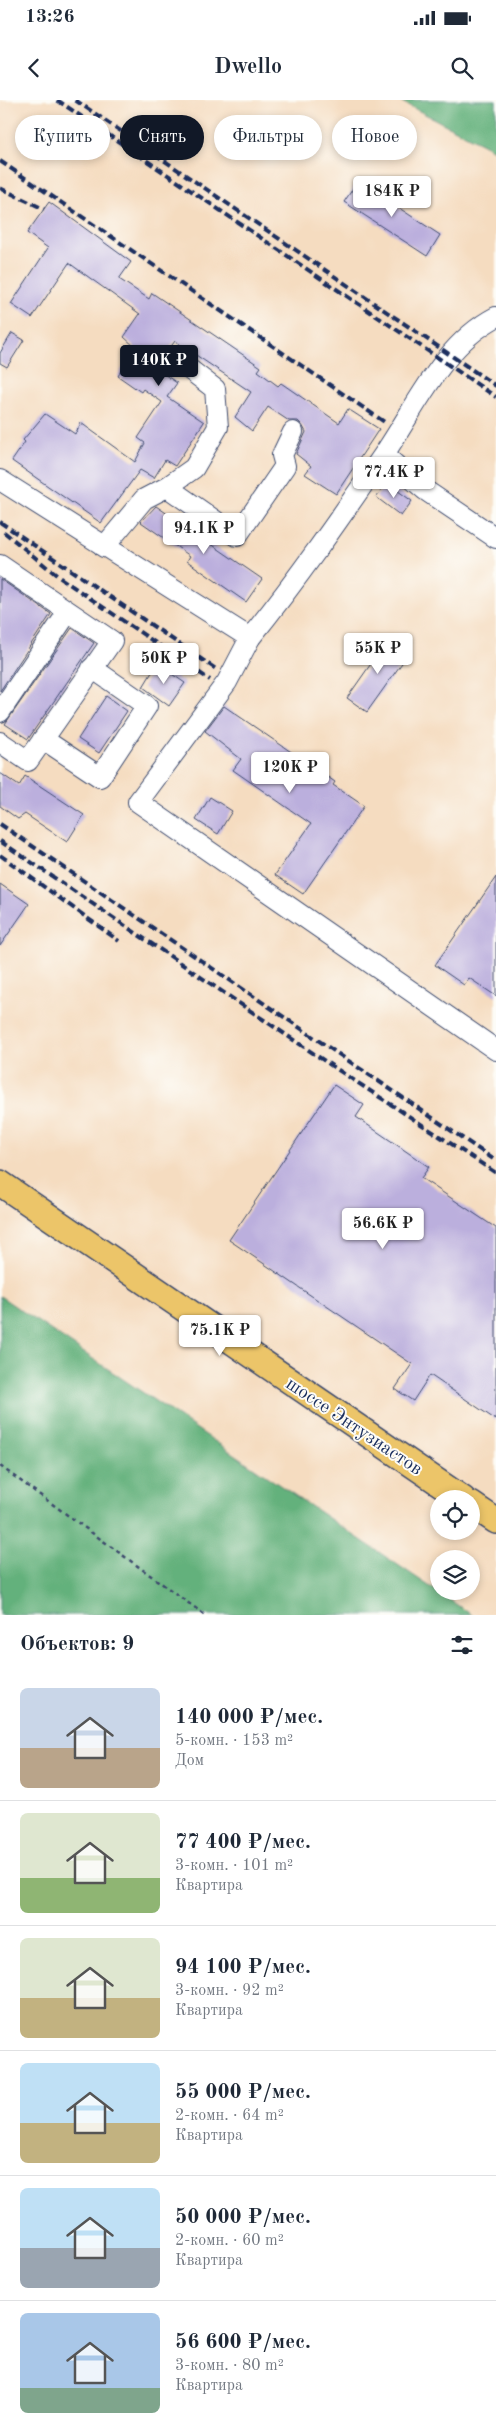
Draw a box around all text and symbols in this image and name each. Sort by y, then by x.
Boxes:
text: 13:26 [25,8,74,27]
icon: back [20,54,48,82]
icon: search [448,54,476,82]
text: Dwello [214,56,282,78]
chip: Купить [15,115,110,160]
chip: Снять [120,115,204,160]
chip: Фильтры [214,115,322,160]
chip: Новое [332,115,417,160]
pin: 184K ₽ [351,176,433,218]
text: 184K ₽ [364,184,420,200]
pin: 140K ₽ [118,344,200,387]
text: 140K ₽ [131,353,187,369]
pin: 77.4K ₽ [348,456,440,499]
text: 77.4K ₽ [364,465,424,481]
pin: 94.1K ₽ [158,512,250,555]
text: 94.1K ₽ [174,521,234,537]
pin: 55K ₽ [343,632,413,675]
text: 55K ₽ [355,641,401,657]
pin: 50K ₽ [129,642,199,685]
text: 50K ₽ [141,651,187,667]
pin: 120K ₽ [249,752,331,794]
text: 120K ₽ [262,760,318,776]
pin: 56.6K ₽ [337,1208,429,1250]
text: 56.6K ₽ [353,1216,413,1232]
pin: 75.1K ₽ [174,1314,266,1357]
text: 75.1K ₽ [190,1323,250,1339]
street label: шоссе Энтузиастов [282,1375,425,1480]
map controls [430,1490,480,1600]
button: locate [430,1490,480,1540]
button: layers [430,1550,480,1600]
icon: filters [448,1631,476,1659]
text: Объектов: 9 [20,1634,134,1655]
text: 140 000 ₽/мес. [175,1707,323,1728]
icon: home [60,1708,120,1768]
text: 5-комн. · 153 m² [175,1733,293,1749]
text: Дом [175,1753,204,1769]
text: 77 400 ₽/мес. [175,1832,311,1853]
icon: home [60,1833,120,1893]
text: 3-комн. · 101 m² [175,1858,293,1874]
text: Квартира [175,1878,243,1894]
text: 94 100 ₽/мес. [175,1957,311,1978]
icon: home [60,1958,120,2018]
text: 3-комн. · 92 m² [175,1983,284,1999]
text: Квартира [175,2003,243,2019]
text: 55 000 ₽/мес. [175,2082,311,2103]
icon: home [60,2083,120,2143]
text: 2-комн. · 64 m² [175,2108,284,2124]
text: Квартира [175,2128,243,2144]
text: 50 000 ₽/мес. [175,2207,311,2228]
icon: home [60,2208,120,2268]
text: 2-комн. · 60 m² [175,2233,284,2249]
text: Квартира [175,2253,243,2269]
text: 56 600 ₽/мес. [175,2332,311,2353]
icon: home [60,2333,120,2393]
text: 3-комн. · 80 m² [175,2358,284,2374]
text: Квартира [175,2378,243,2394]

